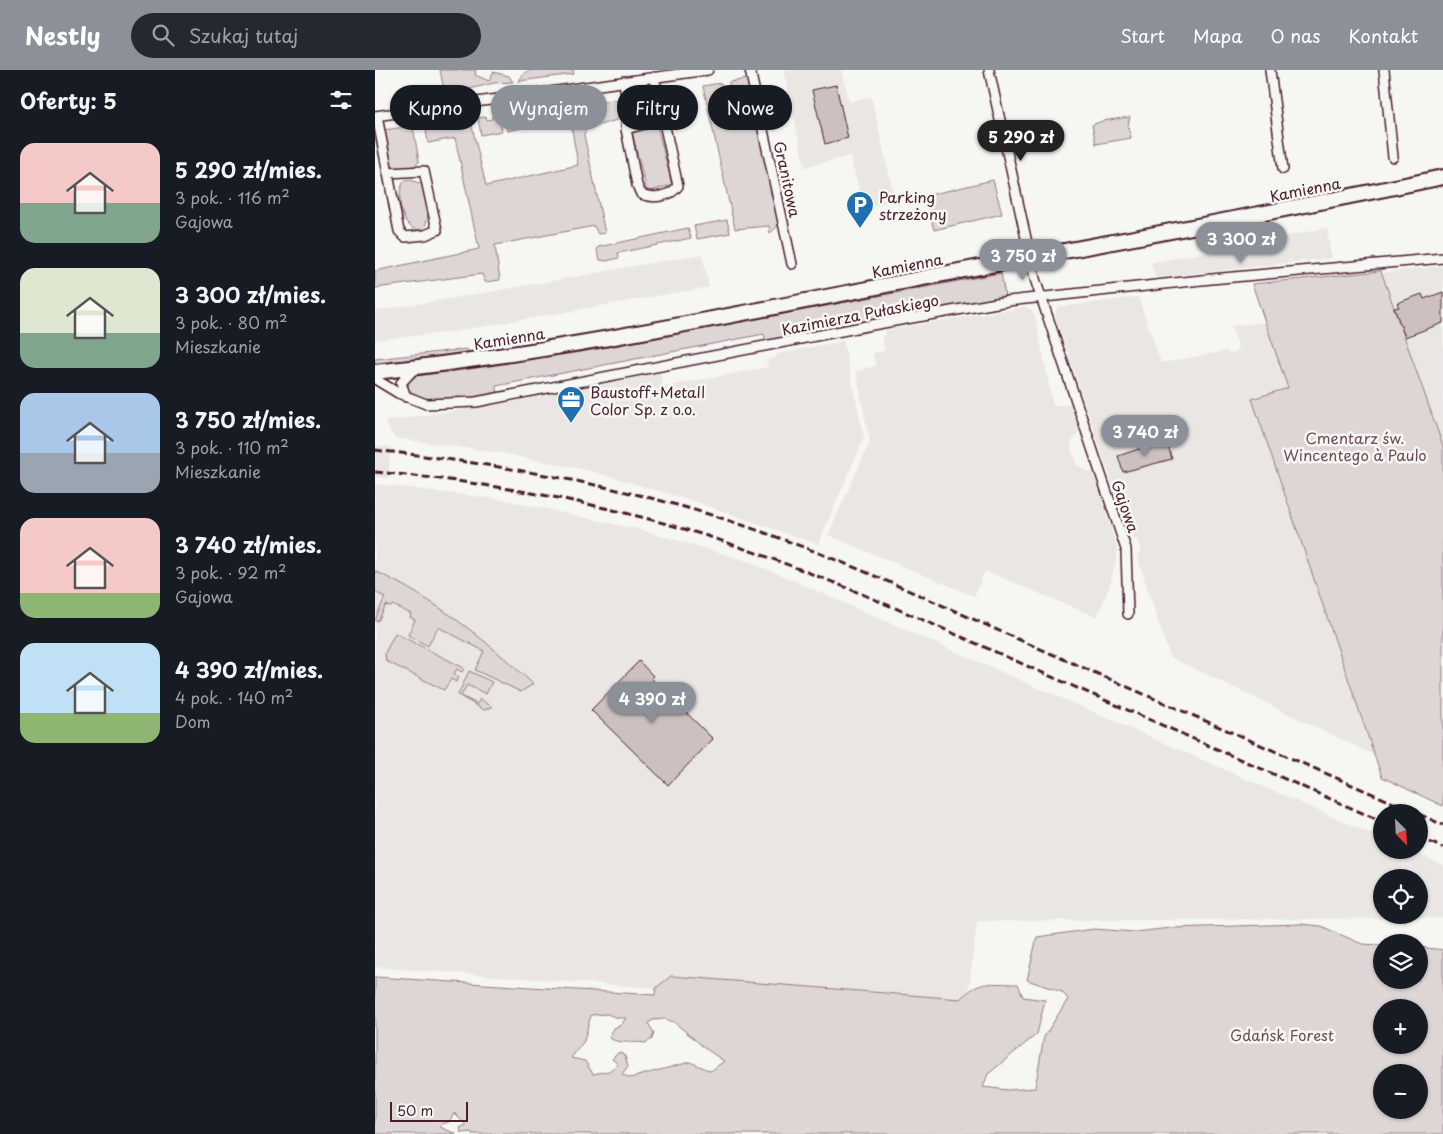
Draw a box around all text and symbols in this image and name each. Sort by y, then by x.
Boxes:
search box [131,13,481,58]
text: Nestly [25,17,101,53]
icon: search [149,21,177,49]
text: Szukaj tutaj [189,21,298,49]
text: Start [1120,22,1165,49]
text: Mapa [1193,22,1242,49]
text: O nas [1270,22,1320,49]
text: Kontakt [1348,22,1418,49]
text: Oferty: 5 [20,84,117,116]
chip: Kupno [390,85,481,130]
chip: Wynajem [491,85,607,130]
chip: Filtry [617,85,698,130]
chip: Nowe [708,85,792,130]
icon: filters [327,86,355,114]
pin: 5 290 zł [969,119,1073,162]
text: 5 290 zł [988,124,1054,148]
street label: Granitowa [769,139,807,220]
text: 5 290 zł/mies. [175,153,322,185]
icon: home [60,163,120,223]
street label: Kamienna [1268,171,1343,207]
text: 3 pok. · 116 m² [175,185,290,209]
place label: Parking strzeżony [879,185,946,225]
parking icon: Parking strzeżony [845,190,875,229]
text: Gajowa [175,209,233,233]
pin: 3 300 zł [1189,222,1293,264]
text: 3 300 zł [1207,226,1275,250]
pin: 3 750 zł [971,238,1075,281]
text: 3 750 zł [991,243,1055,267]
street label: Kamienna [870,247,945,283]
text: 3 300 zł/mies. [175,278,326,310]
street label: Kazimierza Pułaskiego [779,287,941,341]
icon: home [60,288,120,348]
text: 3 pok. · 80 m² [175,310,288,334]
street label: Kamienna [472,321,547,355]
text: Mieszkanie [175,334,261,358]
place label: Baustoff+Metall Color Sp. z o.o. [590,380,705,420]
office icon: Baustoff+Metall Color Sp. z o.o. [556,385,586,424]
text: 3 750 zł/mies. [175,403,321,435]
icon: home [60,413,120,473]
pin: 3 740 zł [1093,414,1197,457]
text: 3 740 zł [1112,419,1178,443]
park label: Cmentarz św. Wincentego à Paulo [1283,426,1427,466]
text: 3 pok. · 110 m² [175,435,289,459]
text: Mieszkanie [175,459,261,483]
street label: Gajowa [1106,477,1146,536]
text: 3 740 zł/mies. [175,528,322,560]
icon: home [60,538,120,598]
text: 3 pok. · 92 m² [175,560,286,584]
text: Gajowa [175,584,233,608]
text: 4 390 zł/mies. [175,653,323,685]
icon: home [60,663,120,723]
pin: 4 390 zł [600,682,704,724]
text: 4 pok. · 140 m² [175,685,293,709]
text: 4 390 zł [619,686,685,710]
text: Dom [175,709,211,733]
north arrow [1373,804,1427,859]
map controls [1373,804,1428,1119]
button: locate [1373,869,1428,924]
button: layers [1373,934,1428,989]
button: + [1373,999,1428,1054]
park label: Gdańsk Forest [1230,1023,1334,1046]
button: − [1373,1064,1428,1119]
scale bar [390,1099,467,1122]
text: 50 m [397,1100,433,1121]

